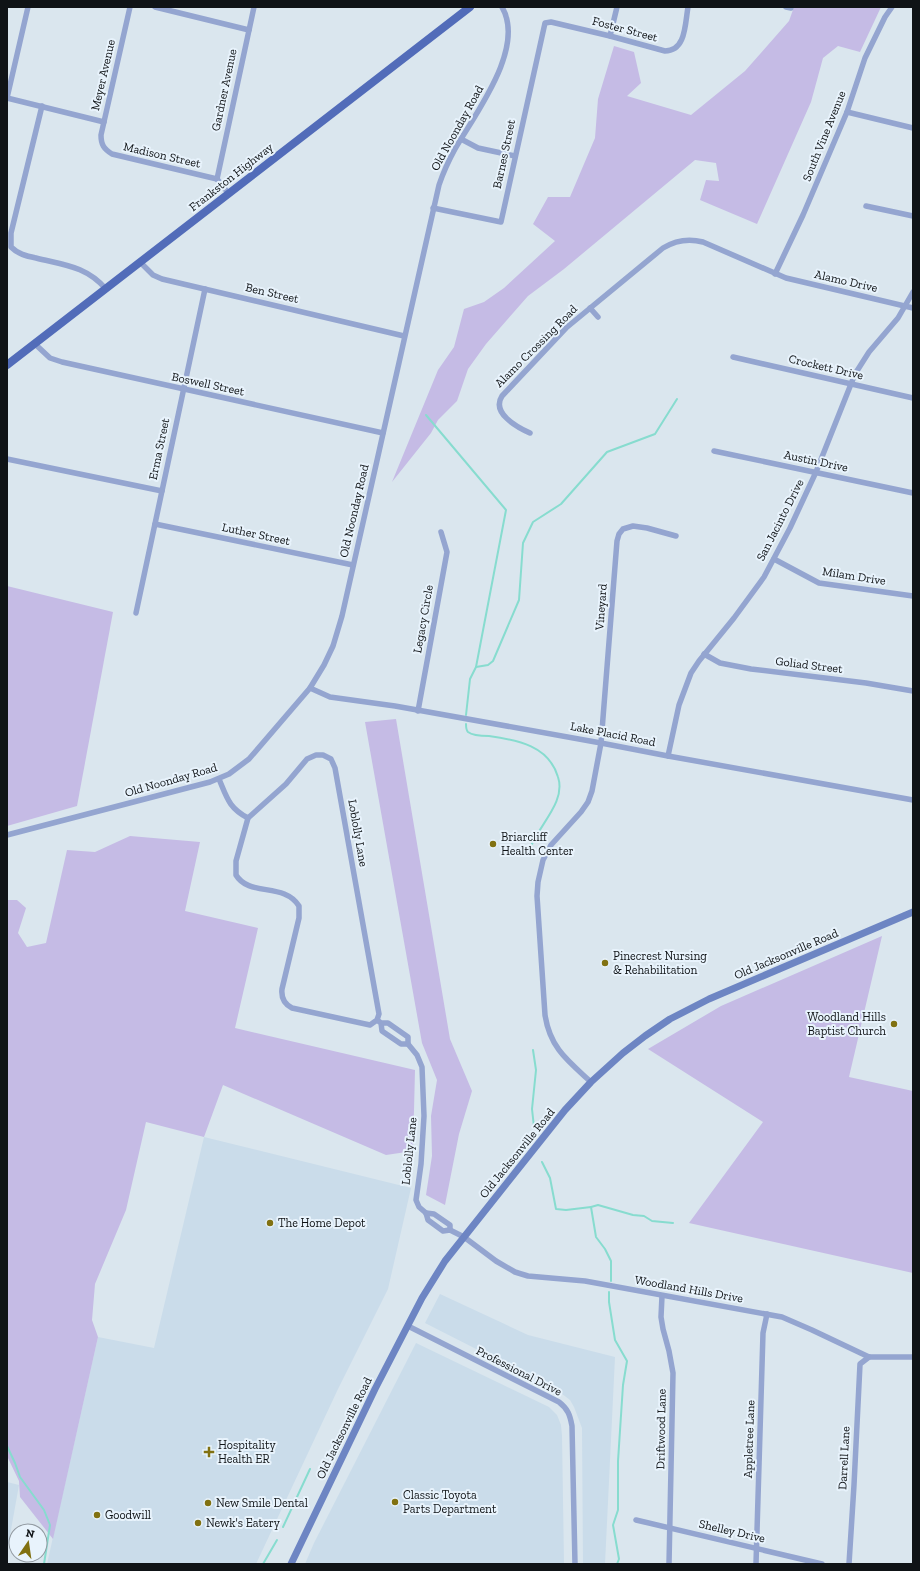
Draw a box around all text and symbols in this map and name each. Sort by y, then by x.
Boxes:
street label: Foster Street [591,14,660,45]
street label: Meyer Avenue [88,38,118,112]
street label: Gardner Avenue [208,47,240,132]
street label: Old Noonday Road [428,83,486,173]
street label: South Vine Avenue [799,88,849,183]
street label: Barnes Street [490,118,518,190]
street label: Madison Street [122,139,203,171]
street label: Frankston Highway [186,139,276,214]
street label: Alamo Drive [813,267,879,295]
street label: Ben Street [244,280,300,306]
street label: Alamo Crossing Road [492,302,580,390]
street label: Crockett Drive [787,352,865,382]
street label: Boswell Street [170,369,246,399]
street label: Erma Street [146,416,172,481]
street label: Austin Drive [783,447,850,475]
street label: Old Noonday Road [336,463,372,559]
street label: San Jacinto Drive [753,476,807,563]
street label: Luther Street [221,520,292,548]
street label: Milam Drive [821,564,887,588]
street label: Legacy Circle [410,583,436,654]
street label: Vineyard [592,583,610,632]
street label: Goliad Street [775,654,844,676]
street label: Lake Placid Road [569,719,657,749]
street label: Old Noonday Road [123,760,219,800]
street label: Loblolly Lane [345,798,371,868]
place label: Briarcliff Health Center [501,830,574,858]
marker: Briarcliff Health Center [488,839,498,849]
street label: Old Jacksonville Road [732,926,840,982]
place label: Pinecrest Nursing & Rehabilitation [613,949,707,977]
marker: Pinecrest Nursing & Rehabilitation [600,958,610,968]
place label: Woodland Hills Baptist Church [807,1010,886,1038]
marker: Woodland Hills Baptist Church [889,1019,899,1029]
street label: Old Jacksonville Road [476,1105,558,1201]
street label: Loblolly Lane [398,1116,420,1186]
place label: The Home Depot [278,1216,366,1230]
marker: The Home Depot [265,1218,275,1228]
street label: Woodland Hills Drive [634,1273,745,1305]
street label: Professional Drive [474,1343,565,1399]
street label: Old Jacksonville Road [313,1374,375,1481]
street label: Driftwood Lane [653,1388,669,1469]
street label: Appletree Lane [741,1399,757,1478]
street label: Darrell Lane [835,1425,853,1490]
place label: Hospitality Health ER [218,1438,276,1466]
marker: Hospitality Health ER [203,1446,215,1458]
place label: Classic Toyota Parts Department [403,1488,497,1516]
place label: New Smile Dental [216,1496,308,1510]
marker: Classic Toyota Parts Department [390,1497,400,1507]
marker: New Smile Dental [203,1498,213,1508]
place label: Goodwill [105,1508,151,1522]
marker: Goodwill [92,1510,102,1520]
place label: Newk's Eatery [206,1516,281,1530]
street label: Shelley Drive [698,1517,767,1545]
marker: Newk's Eatery [193,1518,203,1528]
north arrow [8,1523,48,1563]
text: N [25,1526,36,1541]

